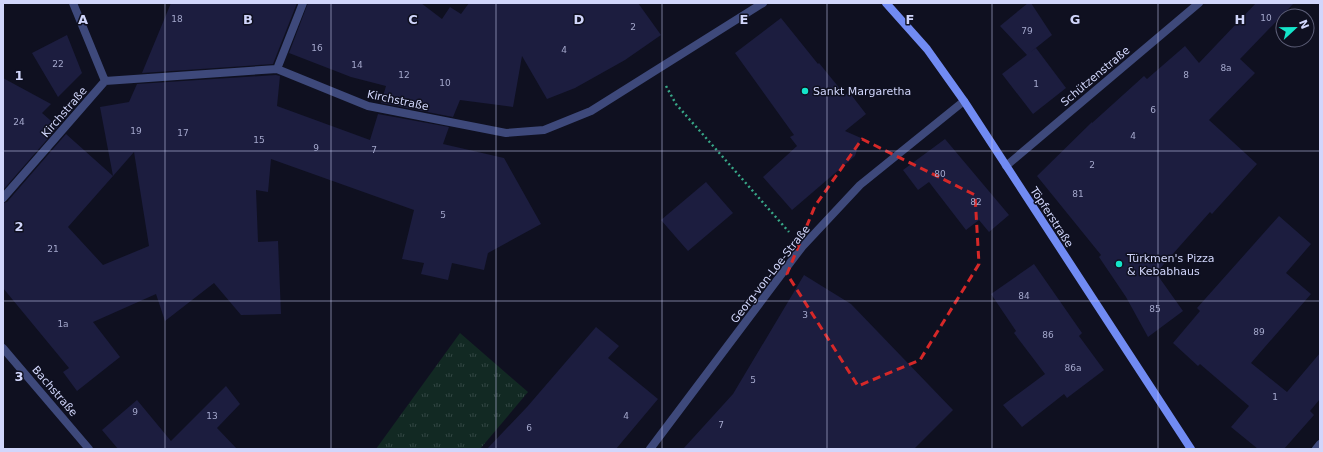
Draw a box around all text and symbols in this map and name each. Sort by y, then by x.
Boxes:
north arrow [1275,8,1315,48]
text: A [78,12,88,27]
text: B [243,12,253,27]
text: C [408,12,418,27]
text: D [574,12,585,27]
text: E [740,12,748,27]
text: F [906,12,914,27]
text: G [1070,12,1080,27]
text: H [1235,12,1245,27]
house number: 10 [1260,13,1272,23]
house number: 18 [171,14,183,24]
text: N [1296,18,1312,31]
house number: 2 [630,22,636,32]
house number: 79 [1021,26,1033,36]
house number: 16 [311,43,323,53]
street label: Schützenstraße [1058,44,1133,109]
house number: 4 [561,45,567,55]
house number: 22 [52,59,64,69]
house number: 14 [351,60,363,70]
house number: 8a [1220,63,1232,73]
text: 1 [14,68,24,83]
house number: 12 [398,70,410,80]
house number: 8 [1183,70,1189,80]
house number: 10 [439,78,451,88]
house number: 1 [1033,79,1039,89]
street label: Kirchstraße [39,84,90,140]
place label: Sankt Margaretha [813,85,911,98]
marker: Sankt Margaretha [800,86,810,96]
street label: Kirchstraße [366,88,430,113]
house number: 6 [1150,105,1156,115]
house number: 24 [13,117,25,127]
house number: 19 [130,126,142,136]
house number: 17 [177,128,189,138]
house number: 4 [1130,131,1136,141]
house number: 15 [253,135,265,145]
house number: 9 [313,143,319,153]
house number: 7 [371,145,377,155]
house number: 2 [1089,160,1095,170]
house number: 80 [934,169,946,179]
street label: Töpferstraße [1027,184,1076,250]
house number: 81 [1072,189,1084,199]
house number: 82 [970,197,982,207]
house number: 5 [440,210,446,220]
text: 2 [14,219,24,234]
street label: Georg-von-Loe-Straße [728,223,813,326]
house number: 21 [47,244,59,254]
place label: Türkmen's Pizza & Kebabhaus [1126,252,1215,278]
marker: Türkmen's Pizza & Kebabhaus [1114,259,1124,269]
house number: 84 [1018,291,1030,301]
house number: 85 [1149,304,1161,314]
house number: 3 [802,310,808,320]
house number: 1a [57,319,69,329]
house number: 89 [1253,327,1265,337]
house number: 86 [1042,330,1054,340]
house number: 86a [1065,363,1081,373]
street label: Bachstraße [29,364,80,419]
text: 3 [14,369,24,384]
house number: 5 [750,375,756,385]
house number: 1 [1272,392,1278,402]
house number: 9 [132,407,138,417]
house number: 13 [206,411,218,421]
house number: 4 [623,411,629,421]
house number: 7 [718,420,724,430]
house number: 6 [526,423,532,433]

